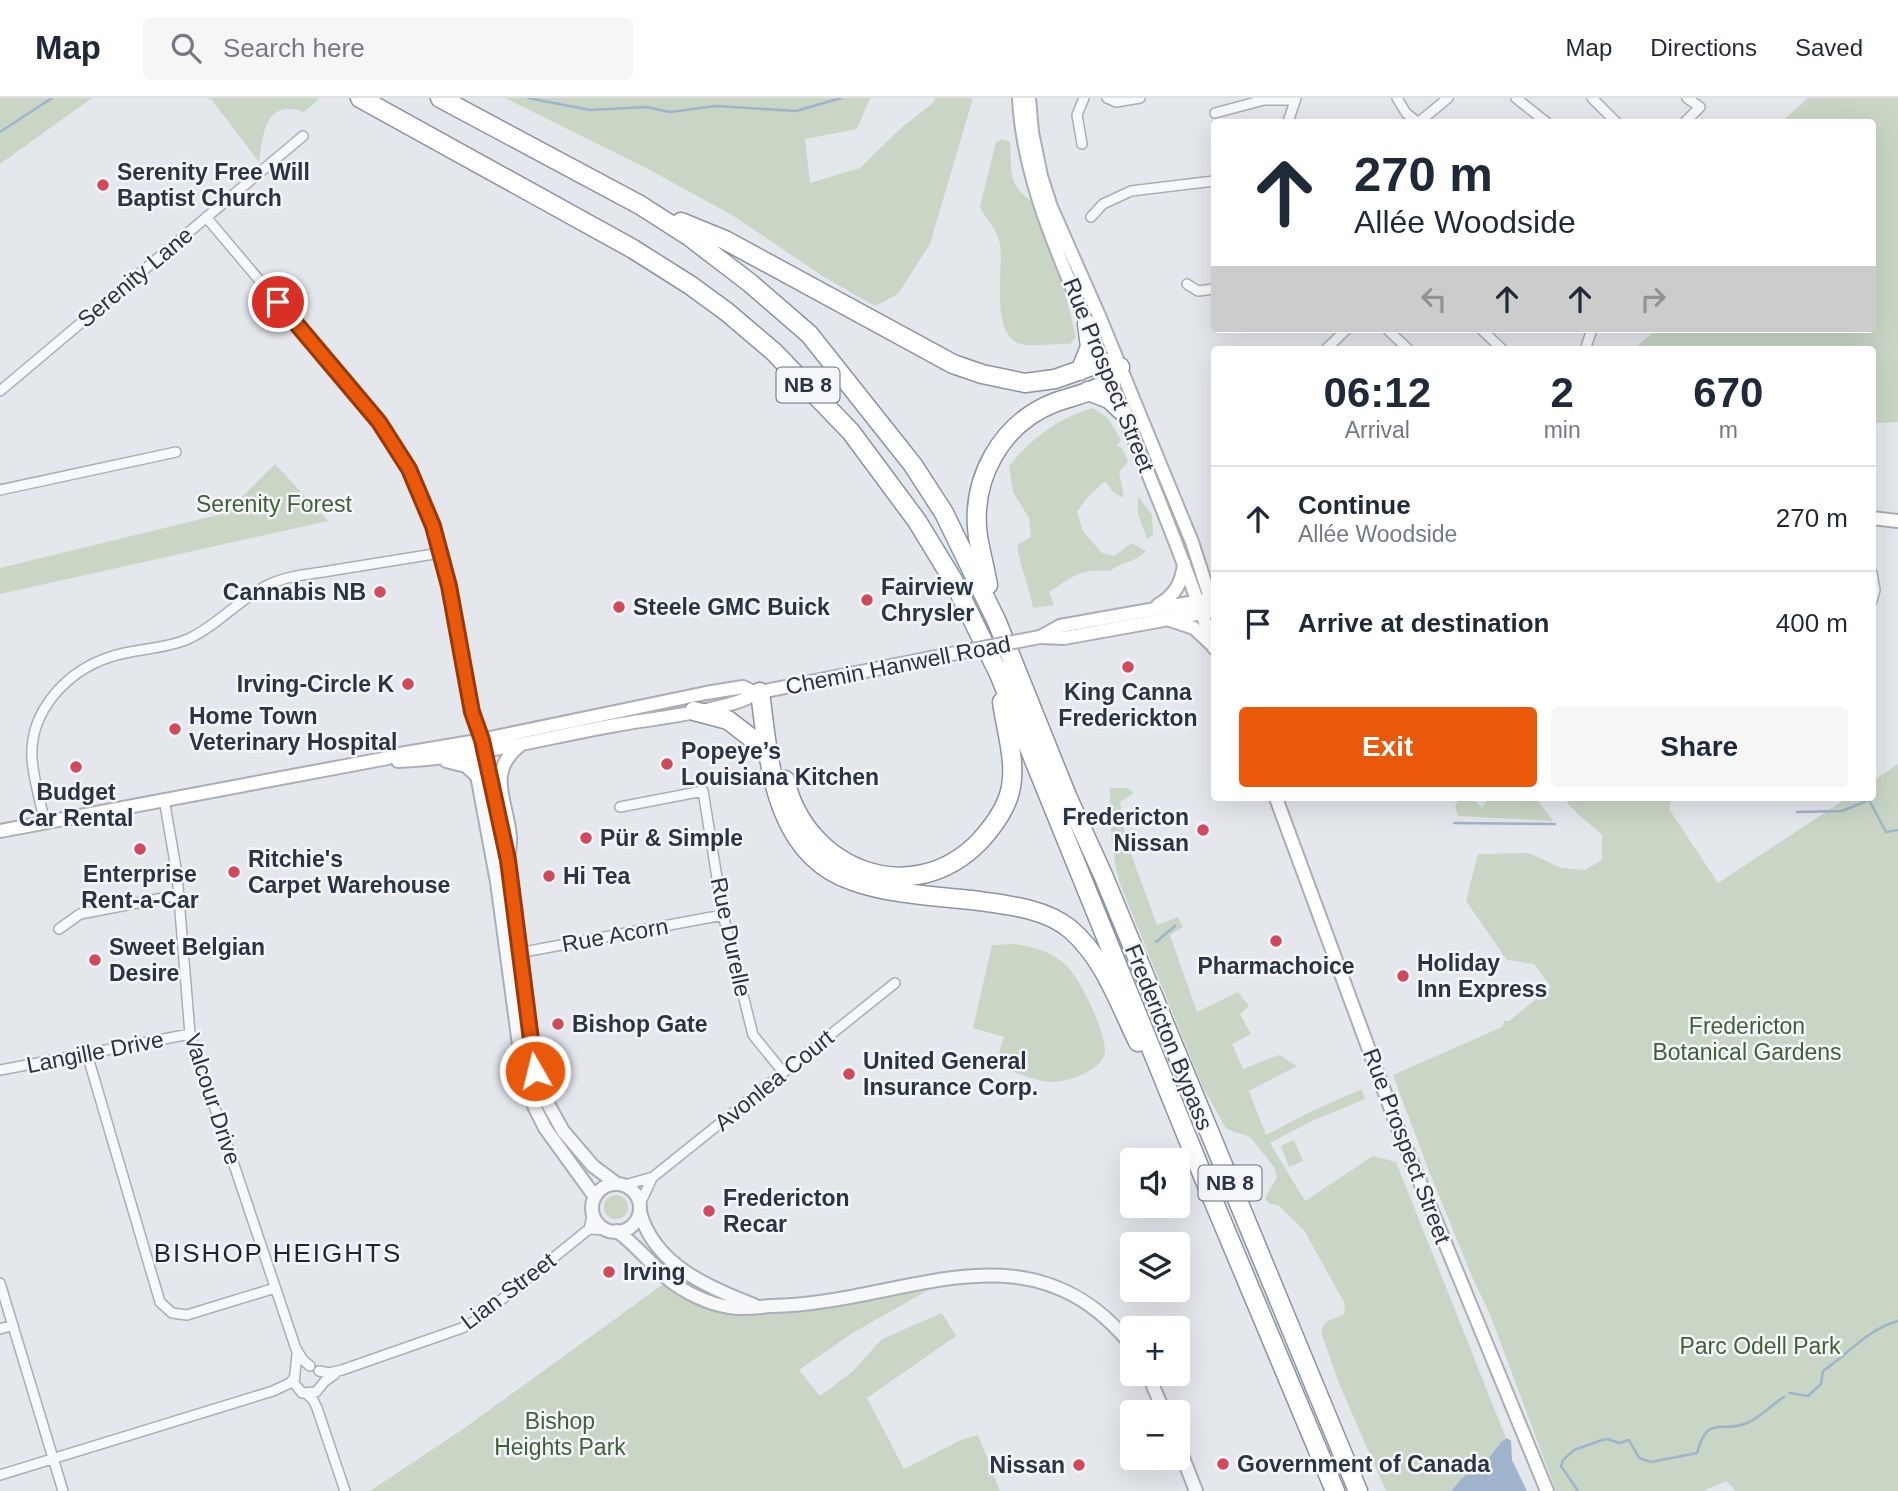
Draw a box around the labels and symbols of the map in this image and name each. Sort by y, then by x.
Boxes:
place label: Serenity Free Will Baptist Church [117,159,310,211]
marker: Serenity Free Will Baptist Church [95,177,111,193]
street label: Serenity Lane [72,221,198,333]
pin [248,272,308,332]
street label: Rue Prospect Street [1058,274,1160,476]
road number: NB 8 [776,368,840,402]
park label: Serenity Forest [196,491,353,517]
place label: Fairview Chrysler [881,574,974,626]
place label: Cannabis NB [223,579,366,605]
marker: Cannabis NB [372,584,388,600]
marker: Fairview Chrysler [859,592,875,608]
place label: Steele GMC Buick [633,594,830,620]
marker: Steele GMC Buick [611,599,627,615]
street label: Chemin Hanwell Road [783,630,1013,700]
marker: King Canna Frederickton [1120,659,1136,675]
place label: Irving-Circle K [237,671,394,697]
marker: Irving-Circle K [400,676,416,692]
place label: King Canna Frederickton [1058,679,1198,731]
place label: Home Town Veterinary Hospital [189,703,397,755]
marker: Home Town Veterinary Hospital [167,721,183,737]
place label: Popeye’s Louisiana Kitchen [681,738,879,790]
marker: Popeye’s Louisiana Kitchen [659,756,675,772]
marker: Budget Car Rental [68,759,84,775]
place label: Budget Car Rental [18,779,134,831]
place label: Fredericton Nissan [1062,804,1189,856]
marker: Fredericton Nissan [1195,822,1211,838]
place label: Pür & Simple [600,825,743,851]
marker: Pür & Simple [578,830,594,846]
marker: Enterprise Rent-a-Car [132,841,148,857]
place label: Ritchie's Carpet Warehouse [248,846,450,898]
place label: Enterprise Rent-a-Car [81,861,199,913]
place label: Hi Tea [563,863,631,889]
marker: Ritchie's Carpet Warehouse [226,864,242,880]
marker: Hi Tea [541,868,557,884]
street label: Rue Durelle [706,875,756,999]
street label: Rue Acorn [560,913,670,957]
marker: Pharmachoice [1268,933,1284,949]
place label: Sweet Belgian Desire [109,934,265,986]
street label: Fredericton Bypass [1120,940,1218,1134]
place label: Holiday Inn Express [1417,950,1547,1002]
marker: Sweet Belgian Desire [87,952,103,968]
place label: Pharmachoice [1197,953,1355,979]
marker: Holiday Inn Express [1395,968,1411,984]
place label: Bishop Gate [572,1011,707,1037]
park label: Fredericton Botanical Gardens [1652,1013,1842,1065]
marker: Bishop Gate [550,1016,566,1032]
street label: Avonlea Court [709,1024,839,1136]
street label: Langille Drive [24,1026,166,1078]
street label: Valcour Drive [180,1030,246,1168]
position arrow [498,1034,572,1108]
street label: Rue Prospect Street [1358,1045,1456,1248]
place label: United General Insurance Corp. [863,1048,1038,1100]
marker: United General Insurance Corp. [841,1066,857,1082]
road number: NB 8 [1198,1166,1262,1200]
place label: Fredericton Recar [723,1185,850,1237]
marker: Fredericton Recar [701,1203,717,1219]
district label: BISHOP HEIGHTS [154,1238,402,1268]
street label: Lian Street [456,1247,561,1335]
place label: Irving [623,1259,686,1285]
marker: Irving [601,1264,617,1280]
park label: Parc Odell Park [1679,1333,1841,1359]
park label: Bishop Heights Park [494,1408,626,1460]
place label: Government of Canada [1237,1451,1490,1477]
place label: Nissan [990,1452,1065,1478]
marker: Government of Canada [1215,1456,1231,1472]
marker: Nissan [1071,1457,1087,1473]

